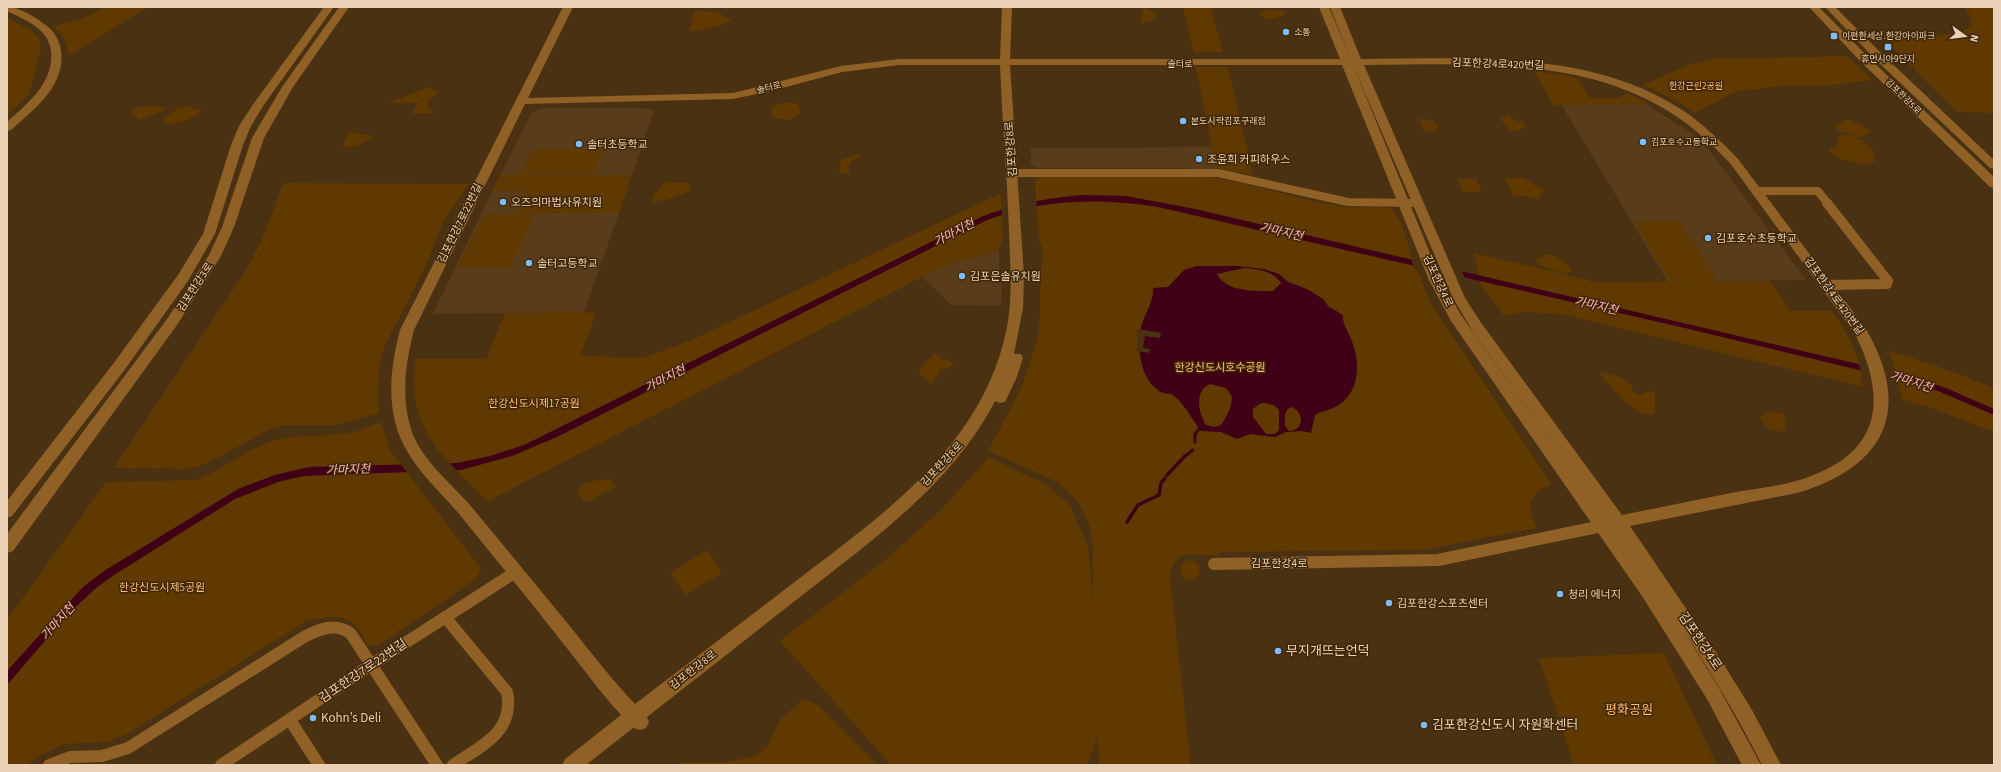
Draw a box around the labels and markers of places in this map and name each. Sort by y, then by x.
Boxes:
place label: 소통 [1294,26,1311,39]
marker: 소통 [1281,27,1291,37]
place label: 이편한세상.한강아이파크 [1842,30,1935,43]
marker: 이편한세상.한강아이파크 [1829,31,1839,41]
marker: 휴먼시아9단지 [1883,42,1893,52]
place label: 휴먼시아9단지 [1861,53,1915,66]
place label: 본도시락김포구래점 [1191,115,1266,128]
marker: 본도시락김포구래점 [1178,116,1188,126]
place label: 김포호수고등학교 [1651,136,1717,149]
place label: 솔터초등학교 [587,137,648,152]
marker: 김포호수고등학교 [1638,137,1648,147]
marker: 솔터초등학교 [574,139,584,149]
place label: 조윤희 커피하우스 [1207,152,1290,167]
marker: 조윤희 커피하우스 [1194,154,1204,164]
place label: 오즈의마법사유치원 [511,195,602,210]
marker: 오즈의마법사유치원 [498,197,508,207]
place label: 김포호수초등학교 [1716,231,1797,246]
marker: 김포호수초등학교 [1703,233,1713,243]
place label: 솔터고등학교 [537,256,598,271]
marker: 솔터고등학교 [524,258,534,268]
place label: 김포은솔유치원 [970,269,1041,284]
marker: 김포은솔유치원 [957,271,967,281]
place label: 청리 에너지 [1568,587,1621,602]
marker: 청리 에너지 [1555,589,1565,599]
place label: 김포한강스포츠센터 [1397,596,1488,611]
marker: 김포한강스포츠센터 [1384,598,1394,608]
place label: 무지개뜨는언덕 [1286,642,1370,660]
marker: 무지개뜨는언덕 [1273,646,1283,656]
place label: Kohn’s Deli [321,709,381,727]
marker: Kohn’s Deli [308,713,318,723]
place label: 김포한강신도시 자원화센터 [1432,716,1578,734]
marker: 김포한강신도시 자원화센터 [1419,720,1429,730]

